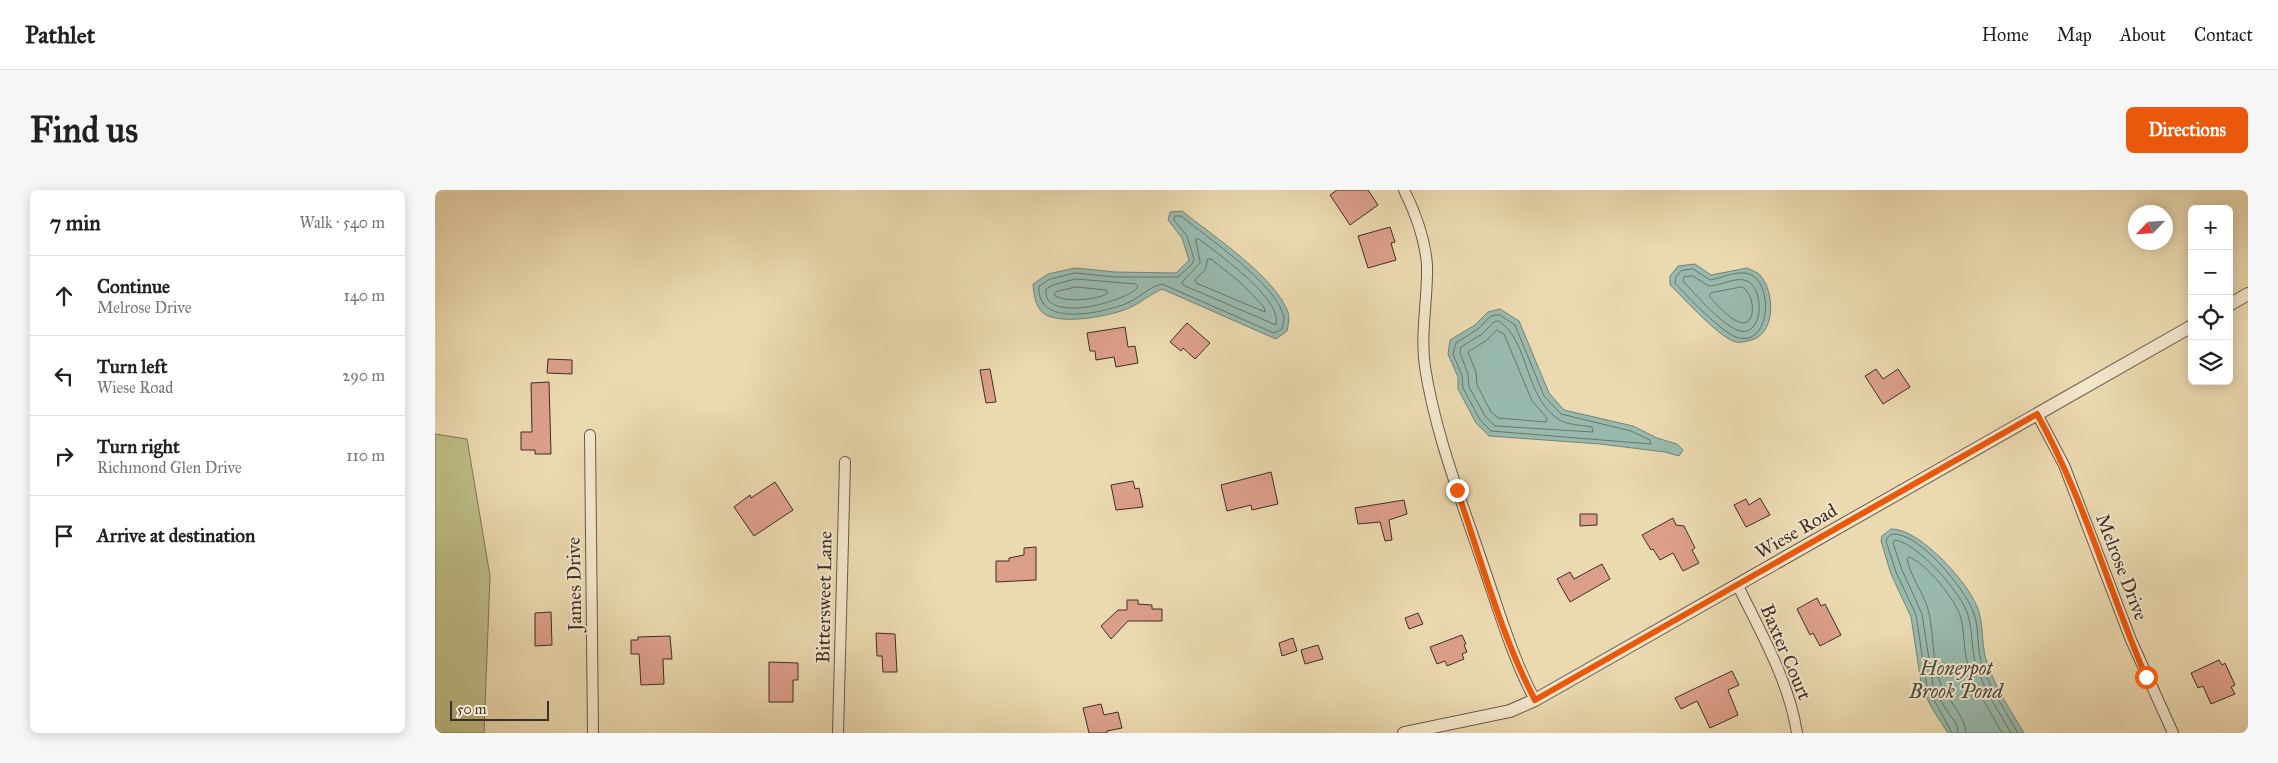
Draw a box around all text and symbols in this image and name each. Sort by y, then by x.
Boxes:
text: Pathlet [25,20,95,50]
text: Home [1982,24,2029,46]
text: Map [2057,24,2092,46]
text: About [2120,24,2166,46]
text: Contact [2194,24,2253,46]
button: Directions [2126,107,2248,153]
text: Find us [30,109,138,152]
north arrow [2128,205,2173,250]
map controls [2188,205,2233,385]
button: + [2188,205,2233,250]
text: 7 min [50,210,101,236]
text: Walk · 540 m [300,213,385,232]
button: − [2188,250,2233,295]
text: Continue [97,275,170,298]
icon: ahead [50,282,78,310]
text: 140 m [344,286,385,305]
button: locate [2188,295,2233,340]
text: Melrose Drive [97,298,191,317]
button: layers [2188,340,2233,385]
text: Turn left [97,355,167,378]
icon: left [50,362,78,390]
text: 290 m [342,366,385,385]
text: Wiese Road [97,378,173,397]
text: Turn right [97,435,180,458]
icon: right [50,442,78,470]
text: 110 m [346,446,385,465]
text: Richmond Glen Drive [97,458,242,477]
route end [1446,479,1469,502]
street label: Wiese Road [1751,498,1841,564]
street label: Melrose Drive [2091,511,2153,624]
icon: arrive [50,522,78,550]
text: Arrive at destination [97,524,255,547]
street label: Bittersweet Lane [811,531,837,663]
street label: James Drive [562,537,587,633]
street label: Baxter Court [1756,601,1817,703]
water label: Honeypot Brook Pond [1908,656,2005,703]
route start [2135,666,2158,689]
scale bar [450,698,549,721]
text: 50 m [457,701,486,718]

